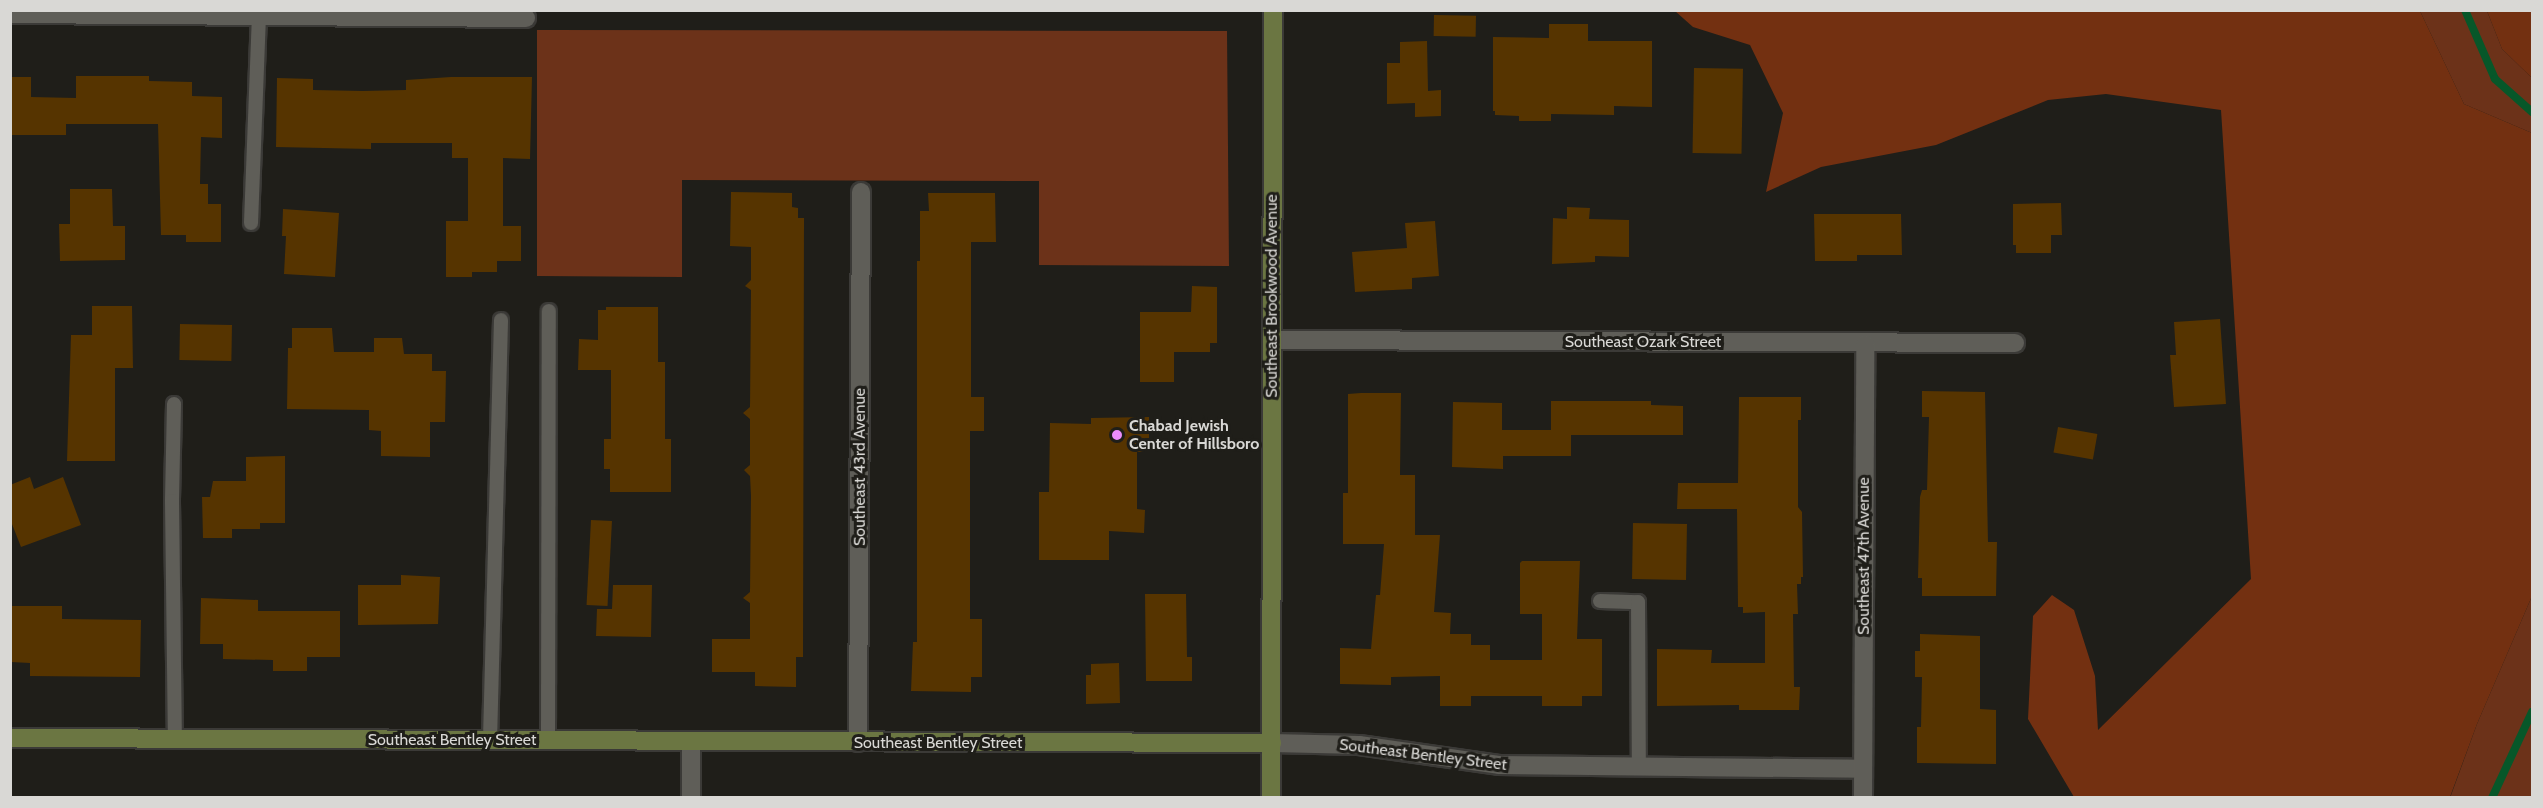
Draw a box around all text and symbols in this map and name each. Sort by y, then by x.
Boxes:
street label: Southeast Brookwood Avenue [1262,194,1282,398]
street label: Southeast Ozark Street [1565,332,1721,352]
street label: Southeast 43rd Avenue [850,388,870,546]
place label: Chabad Jewish Center of Hillsboro [1129,416,1259,454]
marker: Chabad Jewish Center of Hillsboro [1110,428,1124,442]
street label: Southeast 47th Avenue [1854,477,1874,635]
street label: Southeast Bentley Street [368,730,536,750]
street label: Southeast Bentley Street [854,733,1022,753]
street label: Southeast Bentley Street [1338,735,1508,775]

